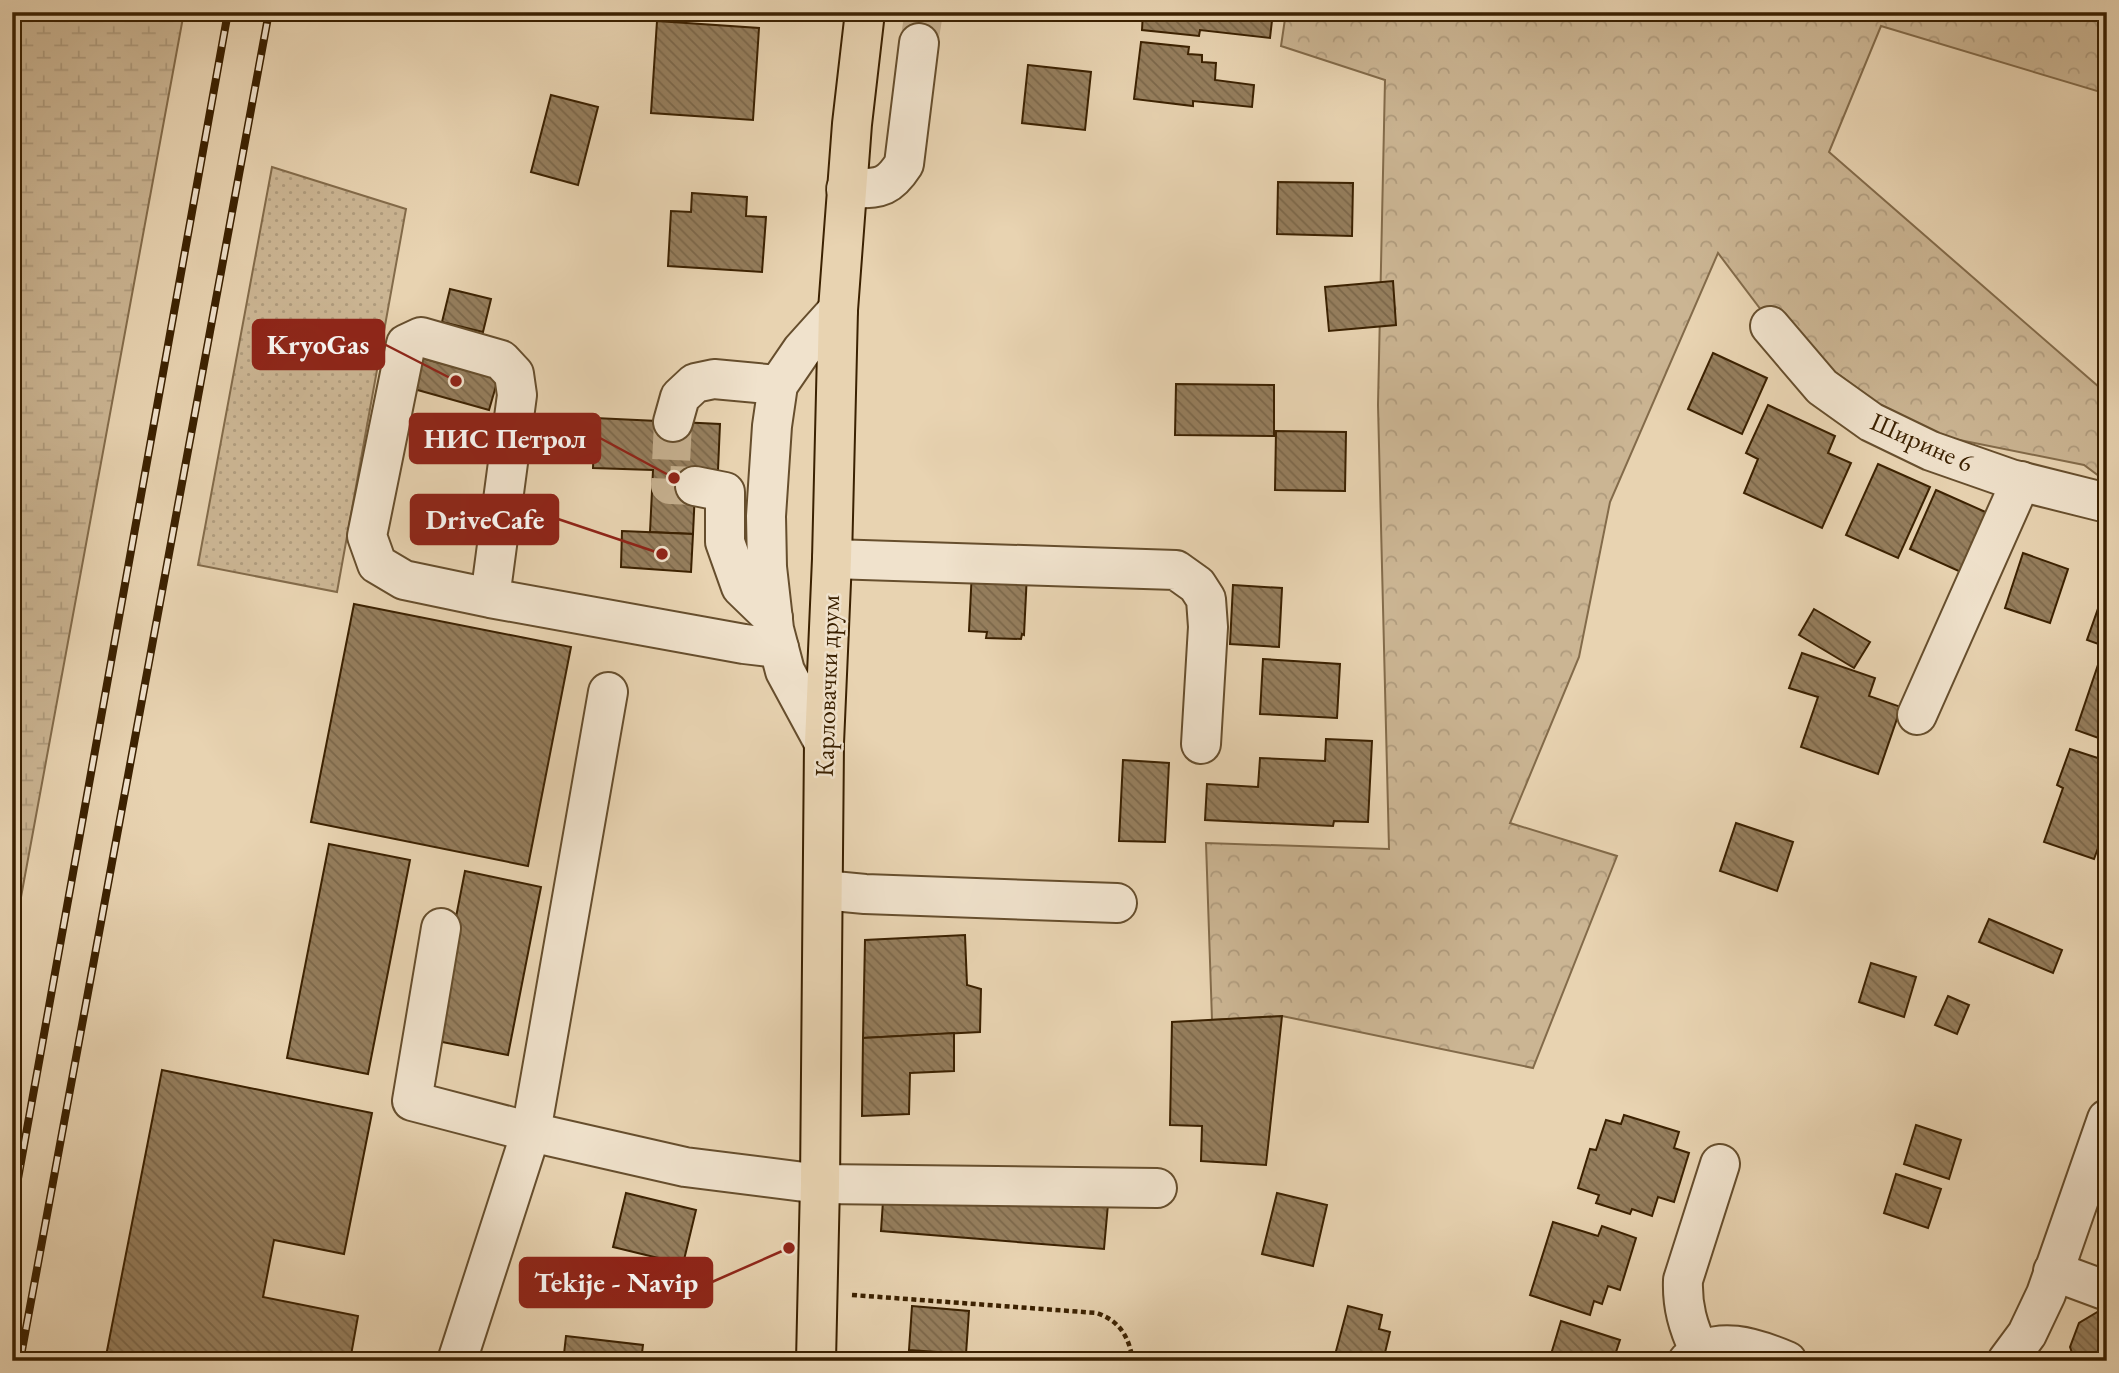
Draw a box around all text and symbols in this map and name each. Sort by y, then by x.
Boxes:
callout: KryoGas [253,320,384,369]
text: KryoGas [267,326,369,362]
street label: Ширине 6 [1865,404,1979,480]
callout: НИС Петрол [410,414,600,463]
text: НИС Петрол [424,420,586,456]
callout: DriveCafe [411,495,558,544]
text: DriveCafe [426,501,544,537]
street label: Карловачки друм [807,594,847,778]
callout: Tekije - Navip [520,1258,712,1307]
text: Tekije - Navip [534,1264,698,1300]

